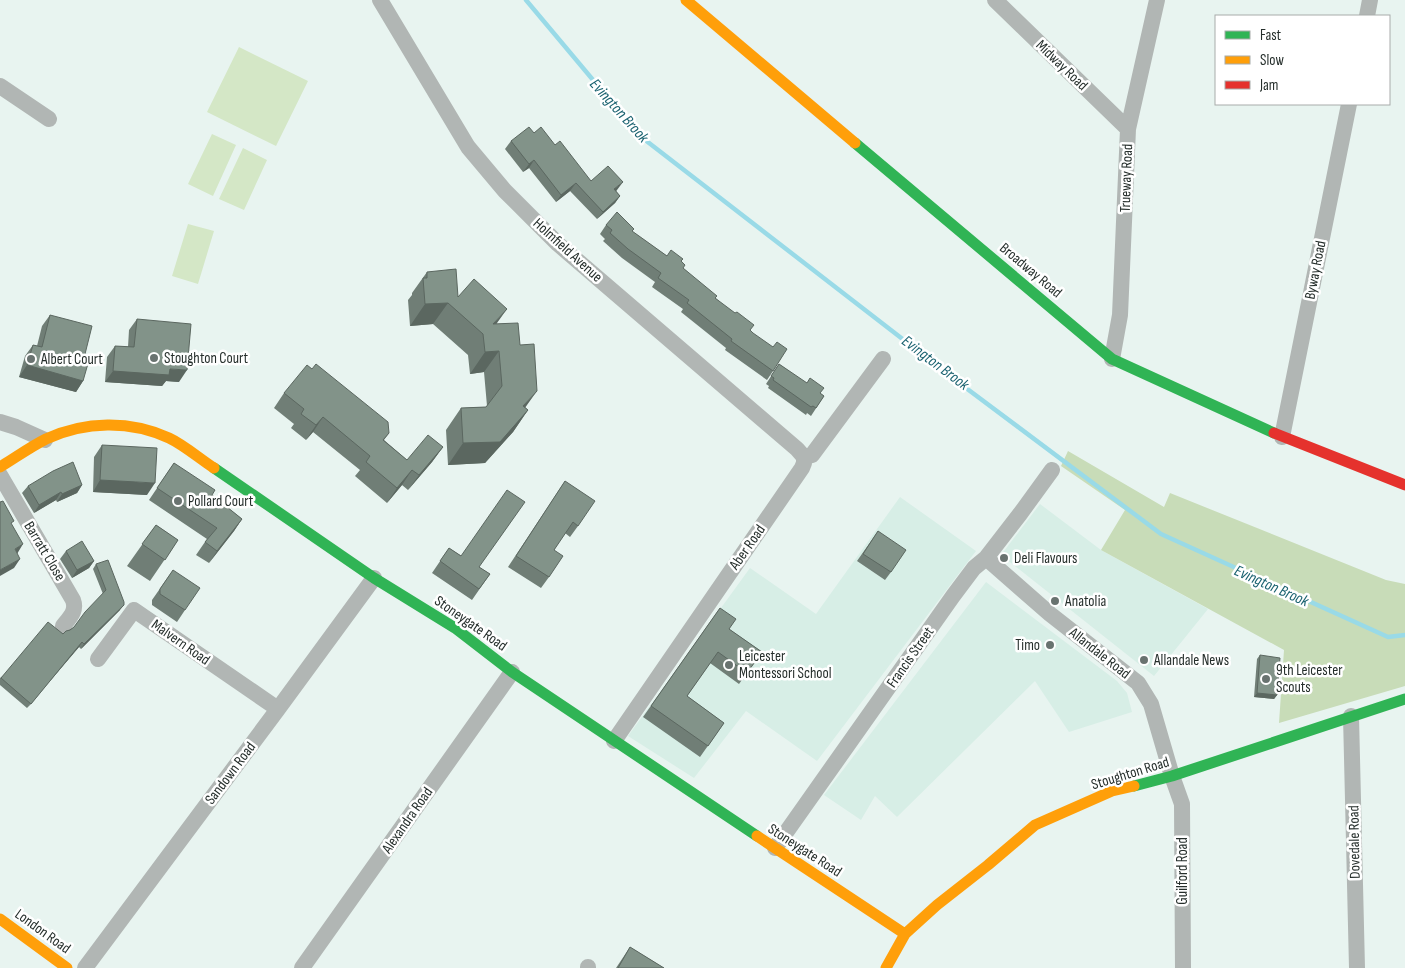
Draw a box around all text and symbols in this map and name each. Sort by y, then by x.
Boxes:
legend [1215,15,1390,105]
text: Fast [1260,26,1282,45]
street label: Midway Road [1032,36,1092,95]
text: Slow [1260,51,1284,70]
water label: Evington Brook [585,75,653,148]
text: Jam [1259,76,1278,95]
street label: Trueway Road [1116,143,1137,213]
street label: Holmfield Avenue [529,214,606,287]
street label: Broadway Road [995,239,1066,302]
street label: Byway Road [1300,239,1330,301]
water label: Evington Brook [898,332,973,395]
place label: Stoughton Court [164,349,248,368]
place label: Albert Court [40,350,103,369]
marker: Stoughton Court [148,352,160,364]
marker: Albert Court [25,353,37,365]
place label: Pollard Court [188,492,254,511]
marker: Pollard Court [172,495,184,507]
street label: Barratt Close [19,518,70,584]
street label: Aber Road [725,521,770,574]
place label: Deli Flavours [1014,549,1078,568]
marker: Deli Flavours [998,552,1010,564]
water label: Evington Brook [1231,562,1312,612]
street label: Stoneygate Road [431,591,511,655]
place label: Anatolia [1064,592,1106,611]
marker: Anatolia [1049,595,1061,607]
street label: Malvern Road [148,615,214,669]
street label: Francis Street [883,623,939,691]
street label: Allandale Road [1064,623,1134,683]
place label: Timo [1015,636,1040,655]
marker: Timo [1044,639,1056,651]
place label: Leicester Montessori School [739,647,832,683]
place label: Allandale News [1153,651,1229,670]
marker: Allandale News [1138,654,1150,666]
marker: Leicester Montessori School [723,659,735,671]
place label: 9th Leicester Scouts [1276,661,1343,697]
marker: 9th Leicester Scouts [1260,673,1272,685]
street label: Sandown Road [201,738,260,808]
street label: Stoughton Road [1089,753,1171,794]
street label: Alexandra Road [377,784,437,858]
street label: Dovedale Road [1344,805,1365,879]
street label: Stoneygate Road [764,819,845,881]
street label: Guilford Road [1173,837,1192,905]
street label: London Road [11,905,74,958]

